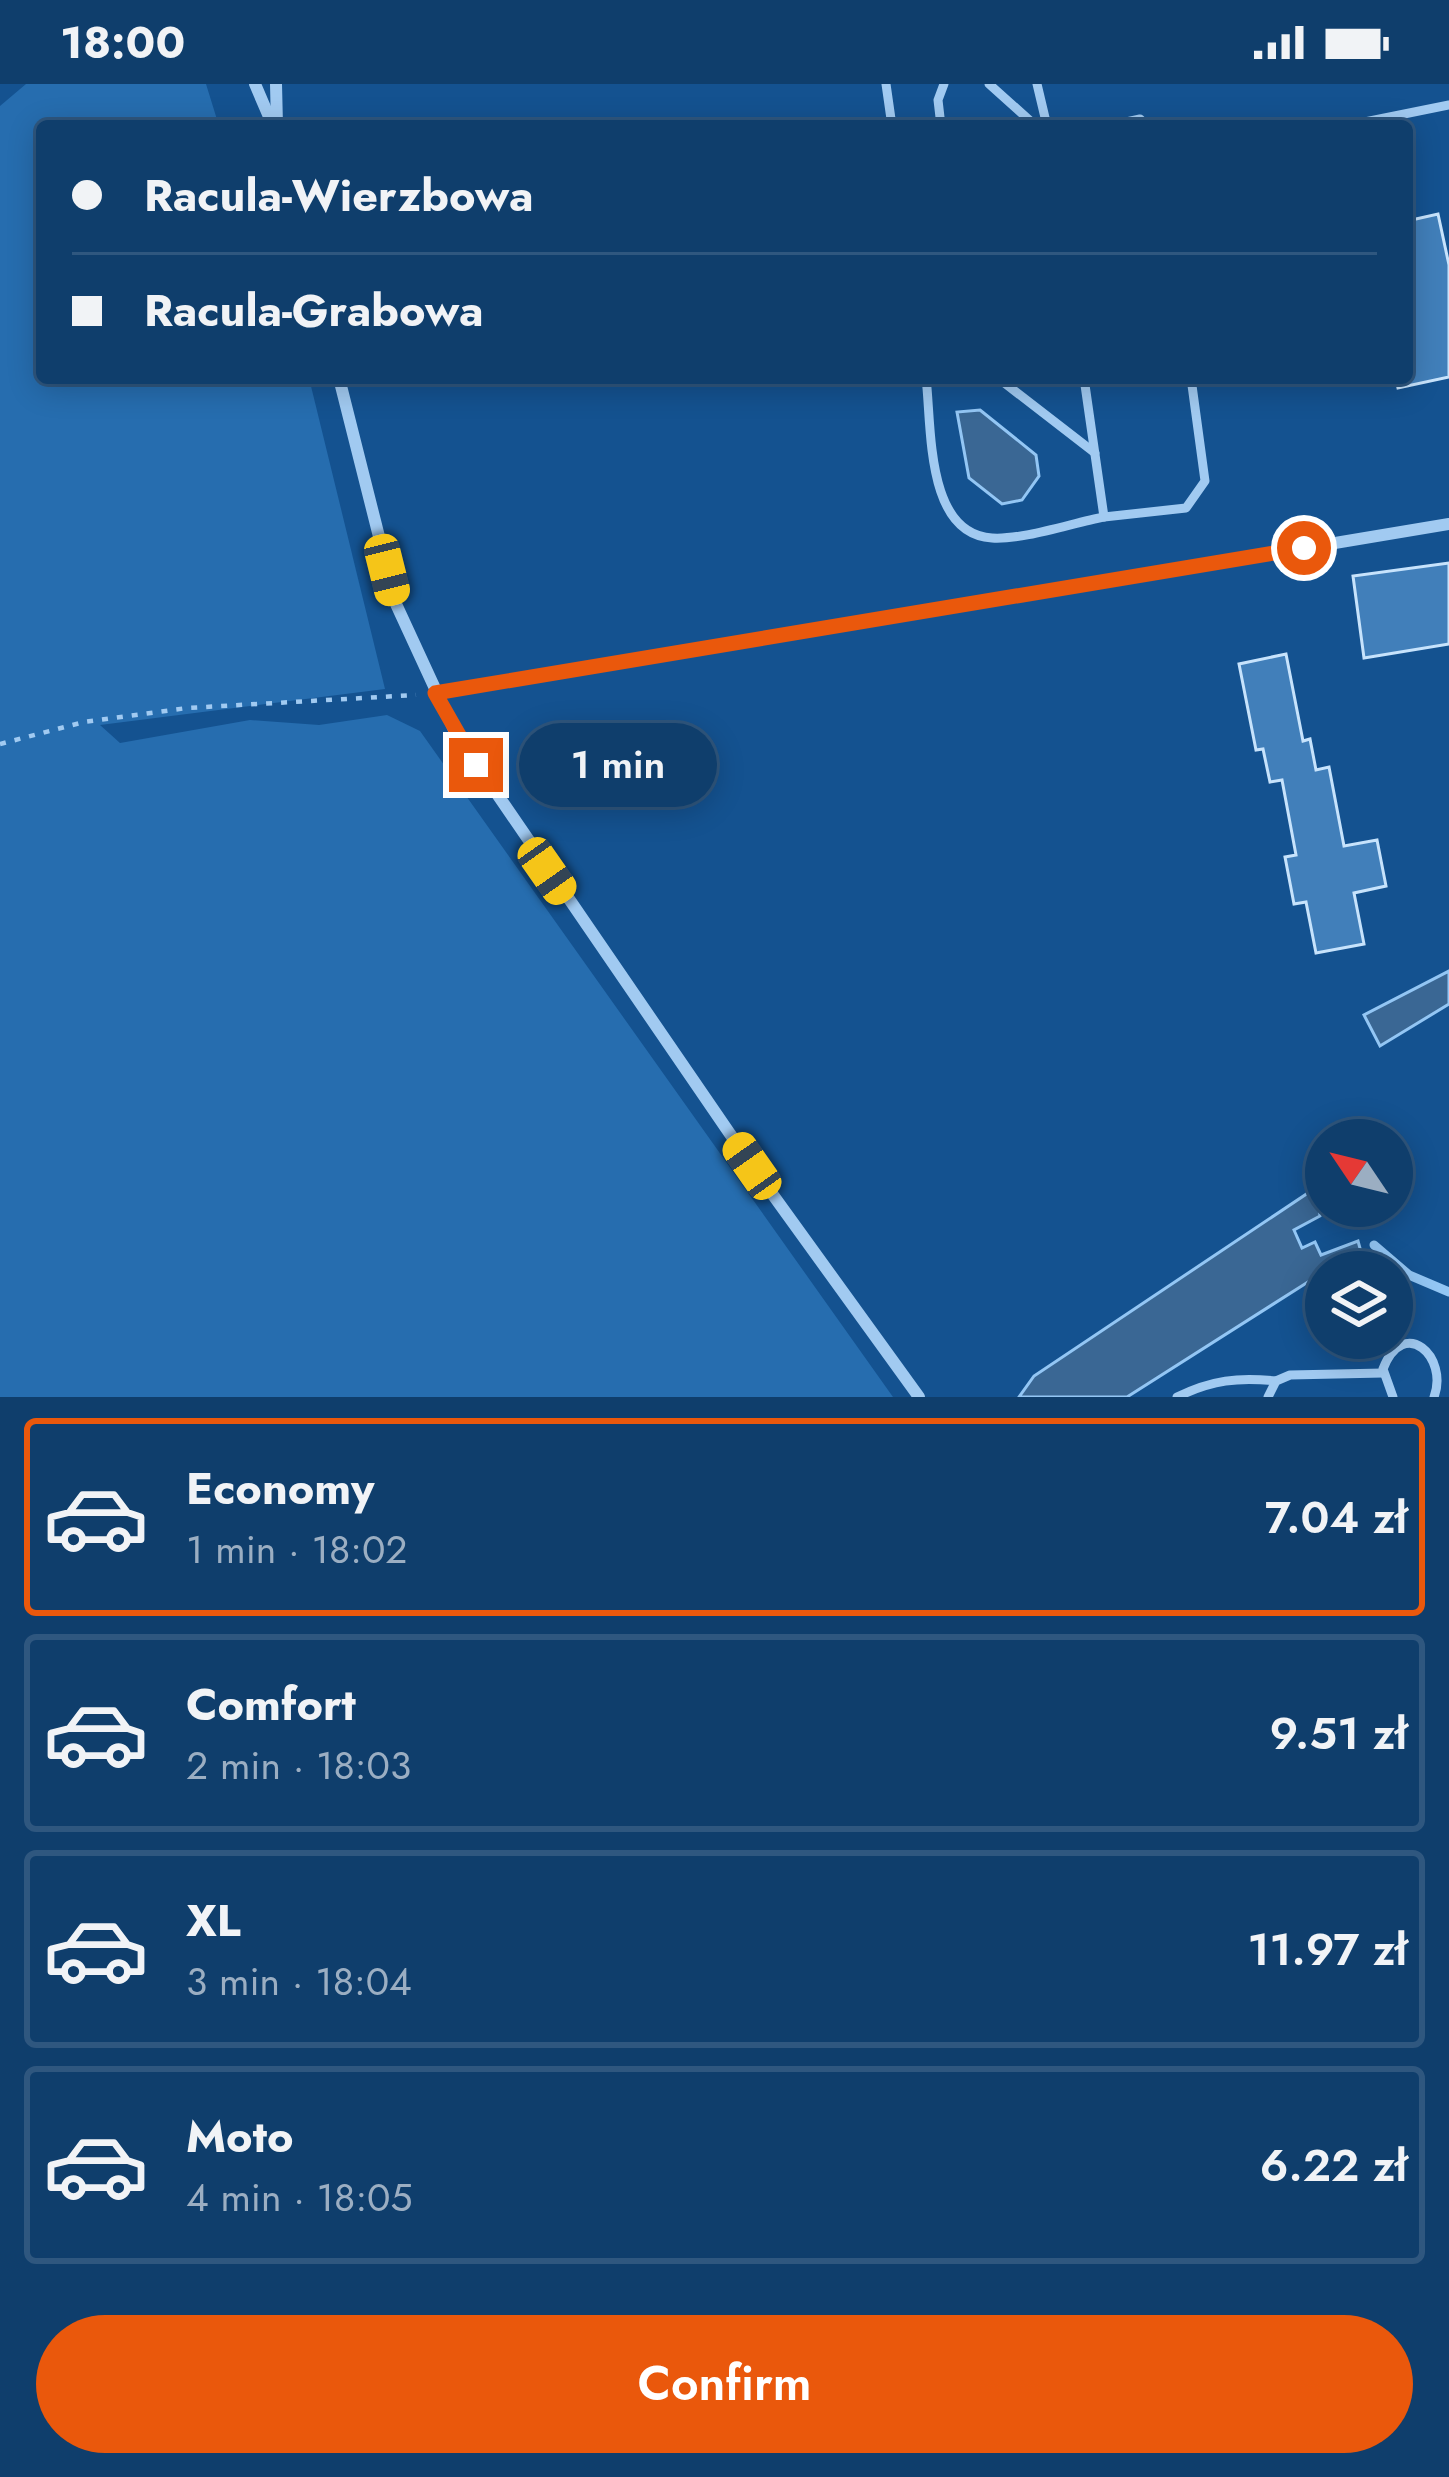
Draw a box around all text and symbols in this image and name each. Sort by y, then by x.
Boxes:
text: 18:00 [60,10,185,75]
text: Racula-Wierzbowa [144,163,533,228]
text: Racula-Grabowa [144,278,483,343]
route start [1277,521,1331,575]
car [361,531,413,609]
callout: 1 min [518,723,716,807]
text: 1 min [571,736,665,793]
route end [449,738,503,792]
car [512,831,582,911]
north arrow [1305,1119,1413,1227]
map controls [1305,1119,1413,1359]
car [717,1126,787,1206]
button: layers [1305,1251,1413,1359]
text: Economy [186,1456,374,1521]
icon: car [42,1463,150,1571]
text: 7.04 zł [1265,1485,1407,1550]
text: 1 min · 18:02 [186,1521,408,1578]
text: Comfort [186,1672,356,1737]
icon: car [42,1679,150,1787]
text: 9.51 zł [1269,1701,1407,1766]
text: 2 min · 18:03 [186,1737,411,1794]
text: XL [186,1888,241,1953]
icon: car [42,1895,150,2003]
text: 11.97 zł [1247,1917,1407,1982]
text: 3 min · 18:04 [186,1953,412,2010]
text: Moto [186,2104,294,2169]
icon: car [42,2111,150,2219]
text: 6.22 zł [1260,2133,1407,2198]
text: 4 min · 18:05 [186,2169,413,2226]
button: Confirm [36,2315,1413,2453]

